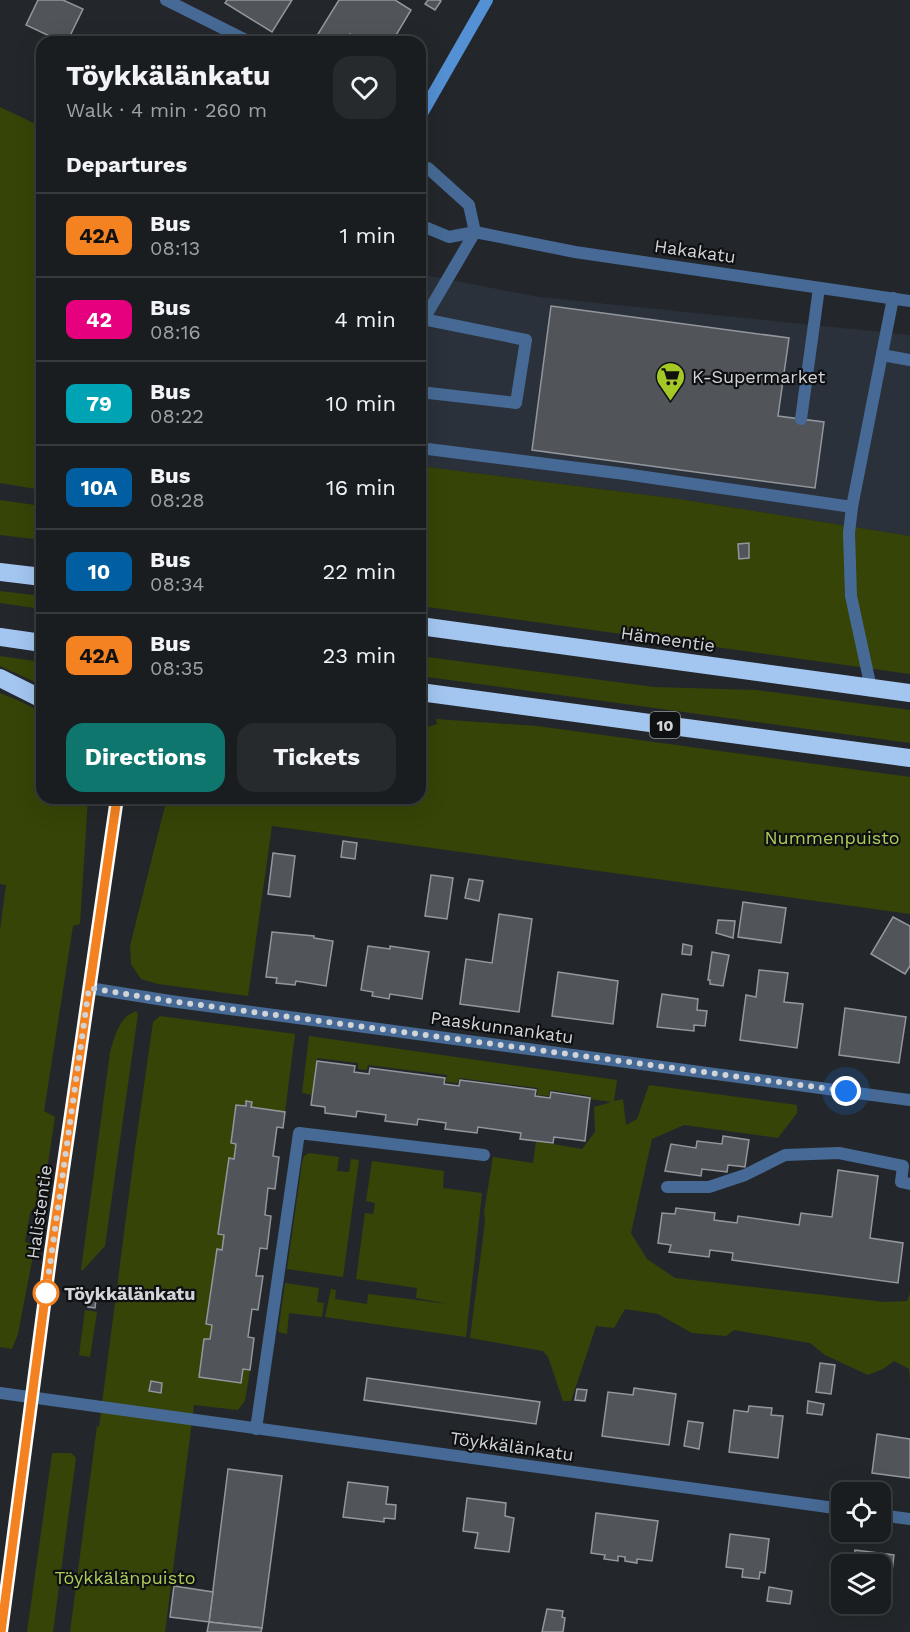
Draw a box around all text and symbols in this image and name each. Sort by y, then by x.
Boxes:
button: heart [333,56,396,119]
text: Töykkälänkatu [66,59,270,92]
text: Walk · 4 min · 260 m [66,98,267,122]
text: Departures [66,152,187,177]
text: Bus [150,211,190,236]
text: 42A [79,223,119,248]
text: 1 min [339,223,396,248]
street label: Hakakatu [653,235,737,267]
text: 08:13 [150,236,200,260]
text: Bus [150,295,190,320]
text: 42 [86,307,112,332]
text: 4 min [335,307,396,332]
text: 08:16 [150,320,201,344]
supermarket icon: K-Supermarket [655,360,687,402]
place label: K-Supermarket [692,366,826,387]
text: Bus [150,379,190,404]
text: 79 [86,391,112,416]
text: 10 min [326,391,396,416]
text: 08:22 [150,404,204,428]
text: Bus [150,463,190,488]
text: 10A [81,475,117,500]
text: 16 min [326,475,396,500]
text: 08:28 [150,488,205,512]
text: Bus [150,547,190,572]
text: 10 [88,559,110,584]
text: 22 min [322,559,396,584]
text: 08:34 [150,572,205,596]
street label: Hämeentie [620,622,716,656]
text: Bus [150,631,190,656]
text: 42A [79,643,119,668]
text: 23 min [322,643,396,668]
text: 08:35 [150,656,204,680]
road number: 10 [650,712,680,738]
button: Directions [66,723,225,792]
button: Tickets [237,723,396,792]
park label: Nummenpuisto [764,827,900,848]
street label: Paaskunnankatu [429,1007,575,1047]
your location [831,1076,861,1106]
street label: Halistentie [22,1164,56,1260]
marker: Töykkälänkatu [33,1280,59,1306]
place label: Töykkälänkatu [64,1283,195,1304]
street label: Töykkälänkatu [449,1427,575,1465]
map controls [831,1482,891,1614]
button: locate [831,1482,891,1542]
button: layers [831,1554,891,1614]
park label: Töykkälänpuisto [55,1567,195,1588]

